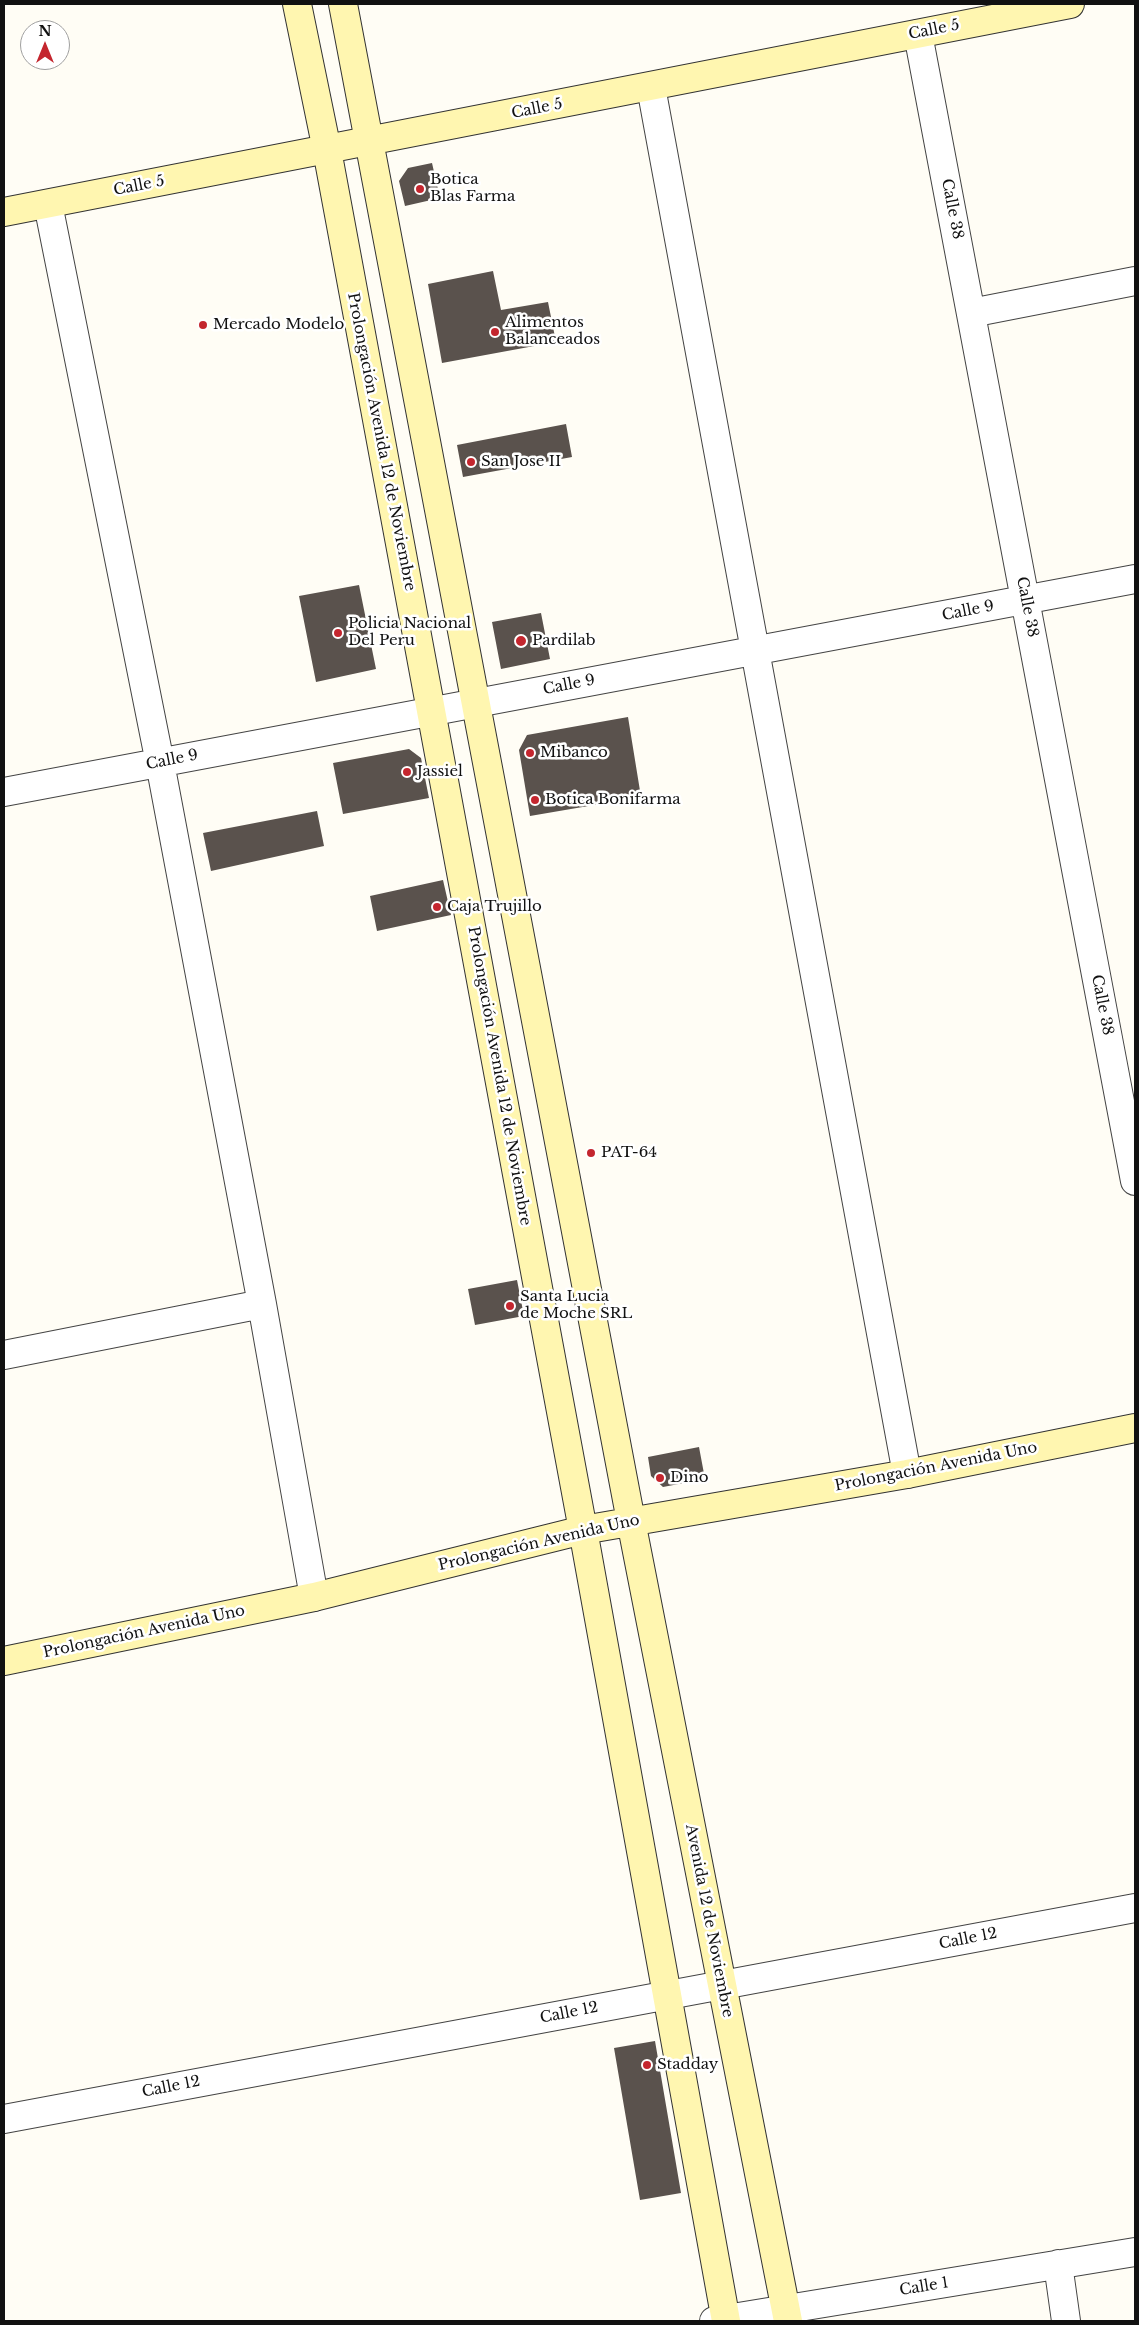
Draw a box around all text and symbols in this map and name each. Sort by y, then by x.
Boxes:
street label: Calle 5 [907,16,961,44]
north arrow [20,20,70,70]
text: N [38,22,52,40]
street label: Calle 5 [510,95,564,123]
place label: Botica Blas Farma [430,171,515,206]
street label: Calle 5 [112,172,166,200]
street label: Calle 38 [937,177,967,241]
marker: Botica Blas Farma [414,183,426,195]
street label: Prolongación Avenida 12 de Noviembre [343,291,419,593]
place label: Alimentos Balanceados [505,314,600,349]
place label: Mercado Modelo [213,316,344,334]
marker: Mercado Modelo [197,319,209,331]
marker: Alimentos Balanceados [489,326,501,338]
place label: San Jose II [481,453,561,471]
marker: San Jose II [465,456,477,468]
street label: Calle 38 [1012,575,1042,639]
street label: Calle 9 [940,597,996,625]
place label: Policia Nacional Del Peru [348,615,471,650]
marker: Policia Nacional Del Peru [332,627,344,639]
place label: Pardilab [532,632,596,650]
marker: Pardilab [514,634,528,648]
street label: Calle 9 [541,671,597,699]
place label: Mibanco [540,744,608,762]
street label: Calle 9 [144,746,200,774]
marker: Mibanco [524,747,536,759]
place label: Jassiel [417,763,463,781]
marker: Jassiel [401,766,413,778]
place label: Botica Bonifarma [545,791,681,809]
marker: Botica Bonifarma [529,794,541,806]
place label: Caja Trujillo [447,898,542,916]
marker: Caja Trujillo [431,901,443,913]
street label: Prolongación Avenida 12 de Noviembre [464,925,534,1227]
street label: Calle 38 [1087,973,1117,1037]
place label: PAT-64 [601,1144,657,1162]
marker: PAT-64 [585,1147,597,1159]
place label: Santa Lucia de Moche SRL [520,1288,632,1323]
marker: Santa Lucia de Moche SRL [504,1300,516,1312]
street label: Prolongación Avenida Uno [833,1439,1039,1495]
place label: Dino [670,1469,709,1487]
marker: Dino [654,1472,666,1484]
street label: Prolongación Avenida Uno [437,1511,641,1575]
street label: Prolongación Avenida Uno [41,1602,247,1662]
street label: Avenida 12 de Noviembre [681,1823,737,2019]
street label: Calle 12 [937,1925,999,1953]
street label: Calle 12 [538,1999,600,2027]
place label: Stadday [657,2056,718,2074]
marker: Stadday [641,2059,653,2071]
street label: Calle 12 [140,2073,202,2101]
street label: Calle 1 [898,2274,950,2300]

